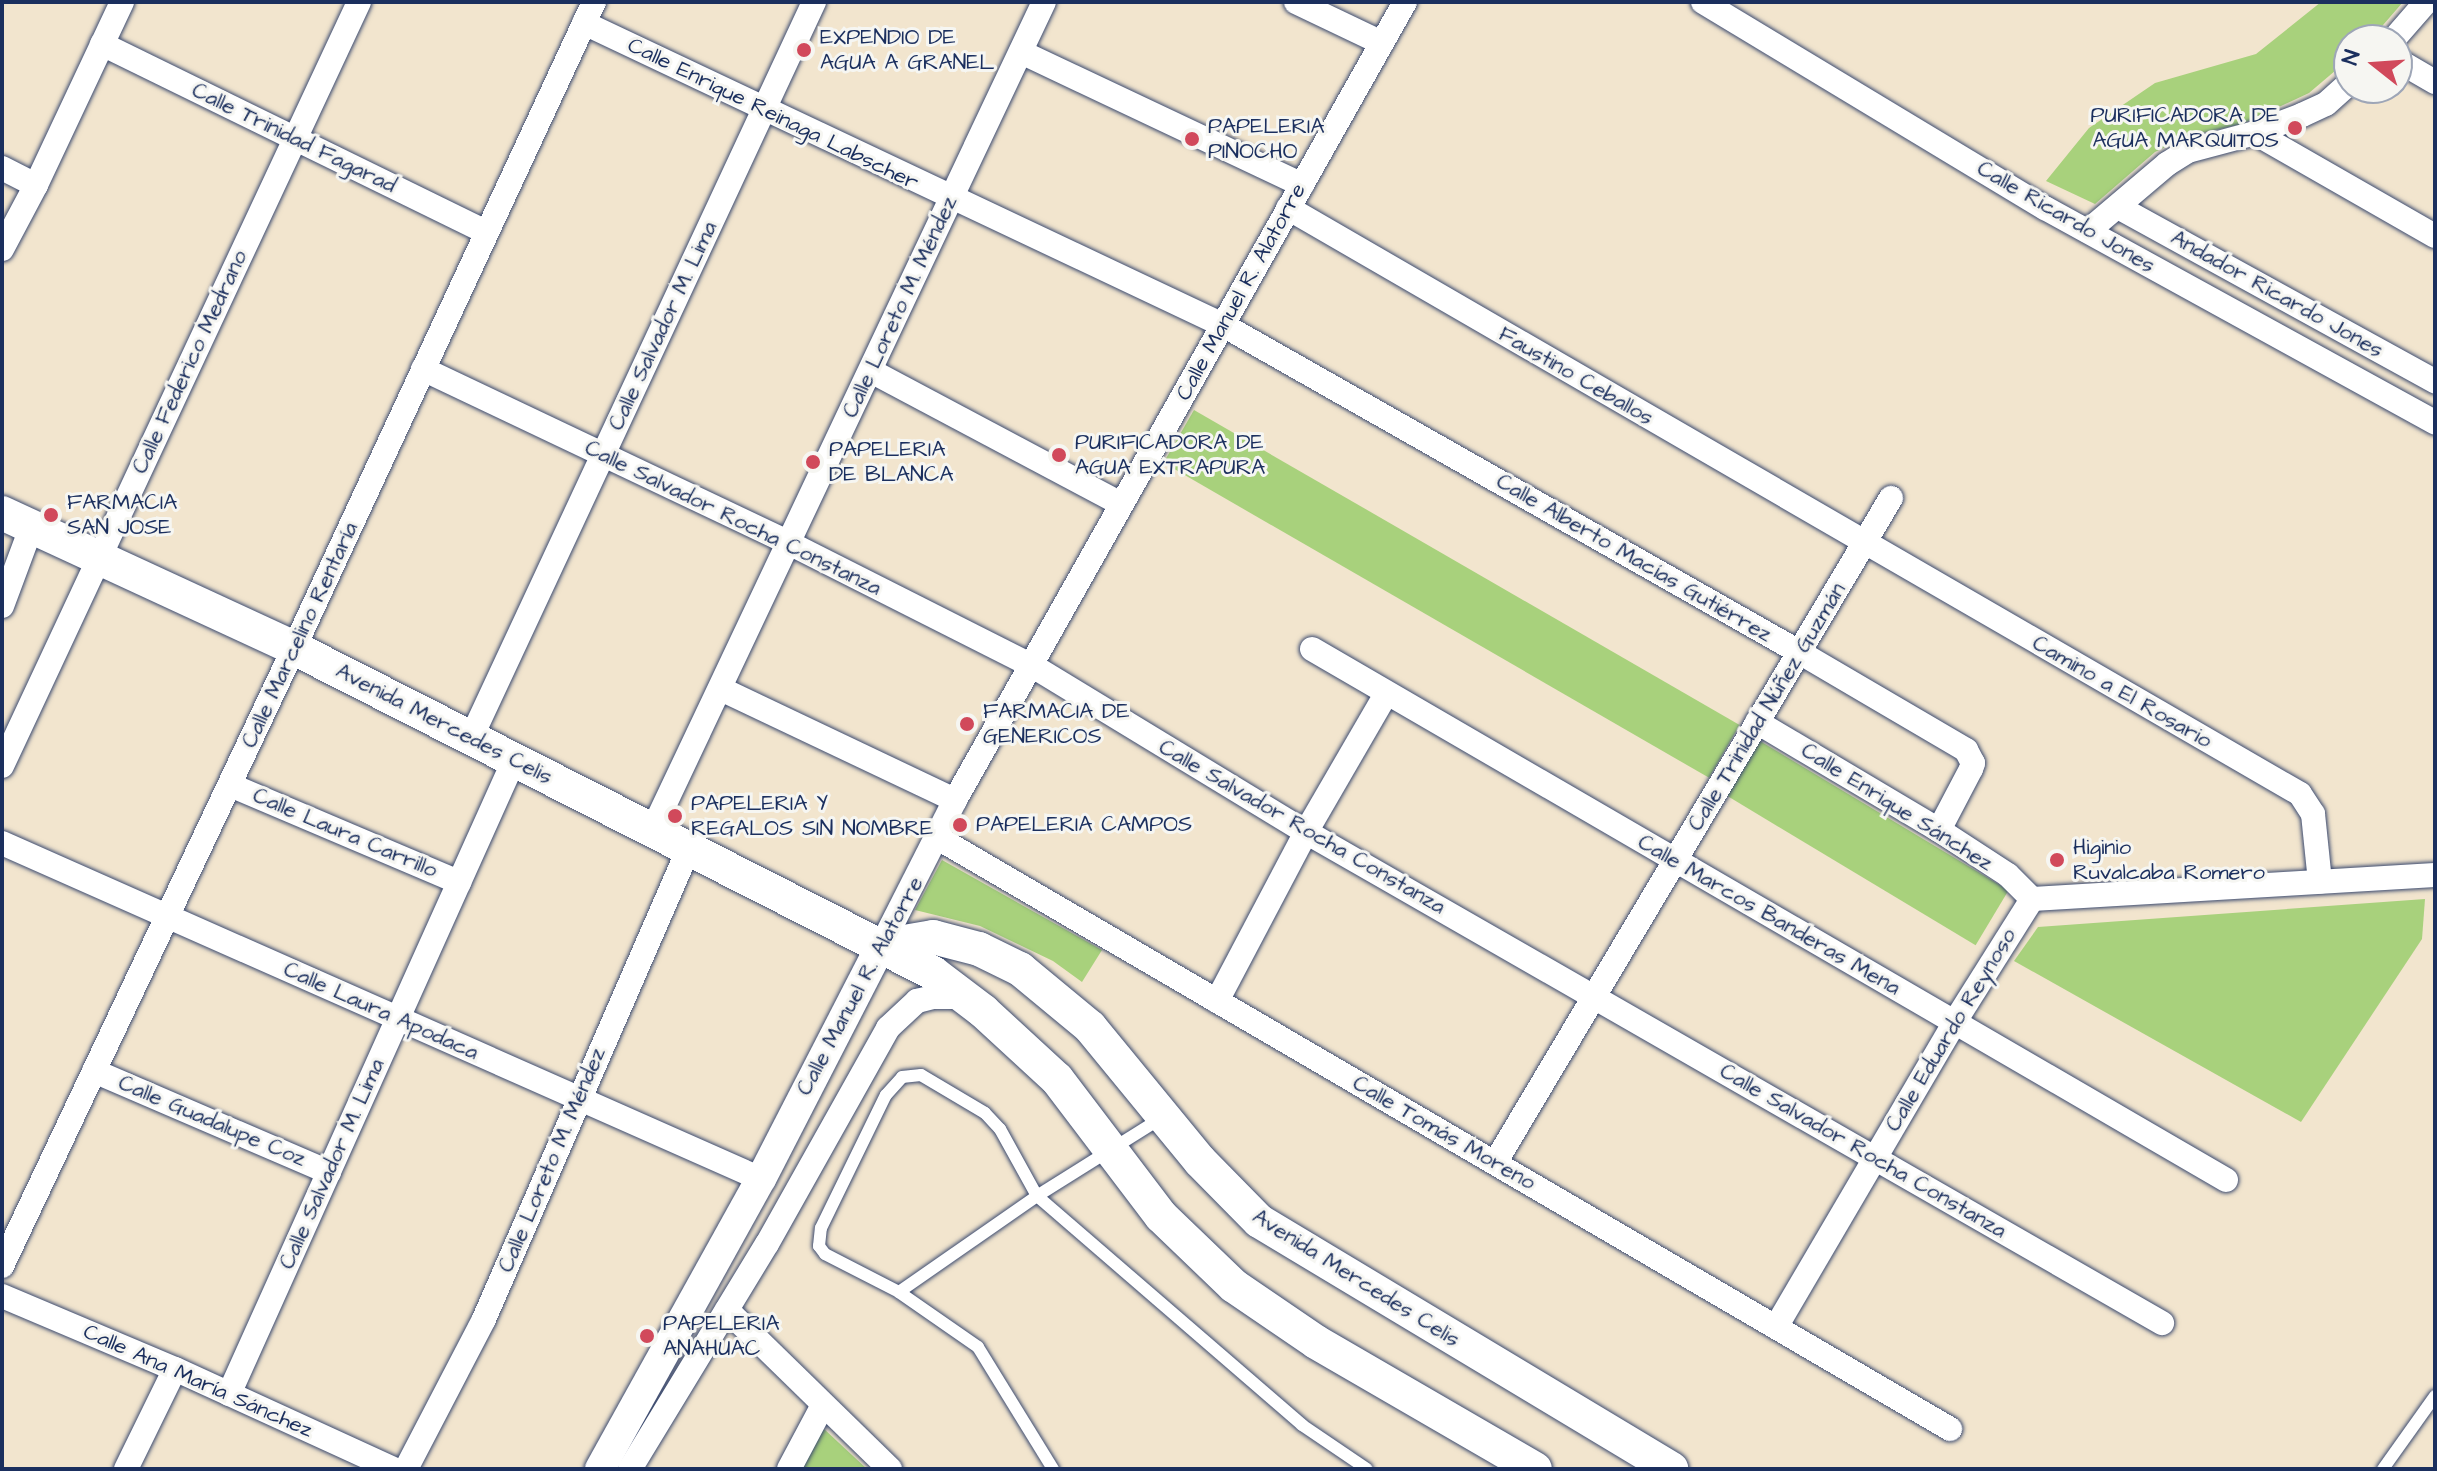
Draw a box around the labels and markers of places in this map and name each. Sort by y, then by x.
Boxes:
place label: EXPENDIO DE AGUA A GRANEL [820,24,995,76]
marker: EXPENDIO DE AGUA A GRANEL [795,41,813,59]
place label: PURIFICADORA DE AGUA MARQUITOS [2090,102,2279,154]
place label: PAPELERIA PINOCHO [1208,113,1325,164]
marker: PURIFICADORA DE AGUA MARQUITOS [2286,119,2304,137]
marker: PAPELERIA PINOCHO [1183,130,1201,148]
place label: PURIFICADORA DE AGUA EXTRAPURA [1075,429,1265,480]
place label: PAPELERIA DE BLANCA [829,436,954,488]
marker: PURIFICADORA DE AGUA EXTRAPURA [1050,446,1068,464]
marker: PAPELERIA DE BLANCA [804,453,822,471]
place label: FARMACIA SAN JOSE [67,489,177,540]
marker: FARMACIA SAN JOSE [42,506,60,524]
place label: FARMACIA DE GENERICOS [983,698,1129,750]
marker: FARMACIA DE GENERICOS [958,715,976,733]
place label: PAPELERIA Y REGALOS SIN NOMBRE [691,790,933,842]
marker: PAPELERIA Y REGALOS SIN NOMBRE [666,807,684,825]
place label: PAPELERIA CAMPOS [976,812,1192,838]
marker: PAPELERIA CAMPOS [951,816,969,834]
place label: Higinio Ruvalcaba Romero [2073,834,2265,886]
marker: Higinio Ruvalcaba Romero [2048,851,2066,869]
place label: PAPELERIA ANAHUAC [663,1310,780,1362]
marker: PAPELERIA ANAHUAC [638,1327,656,1345]

